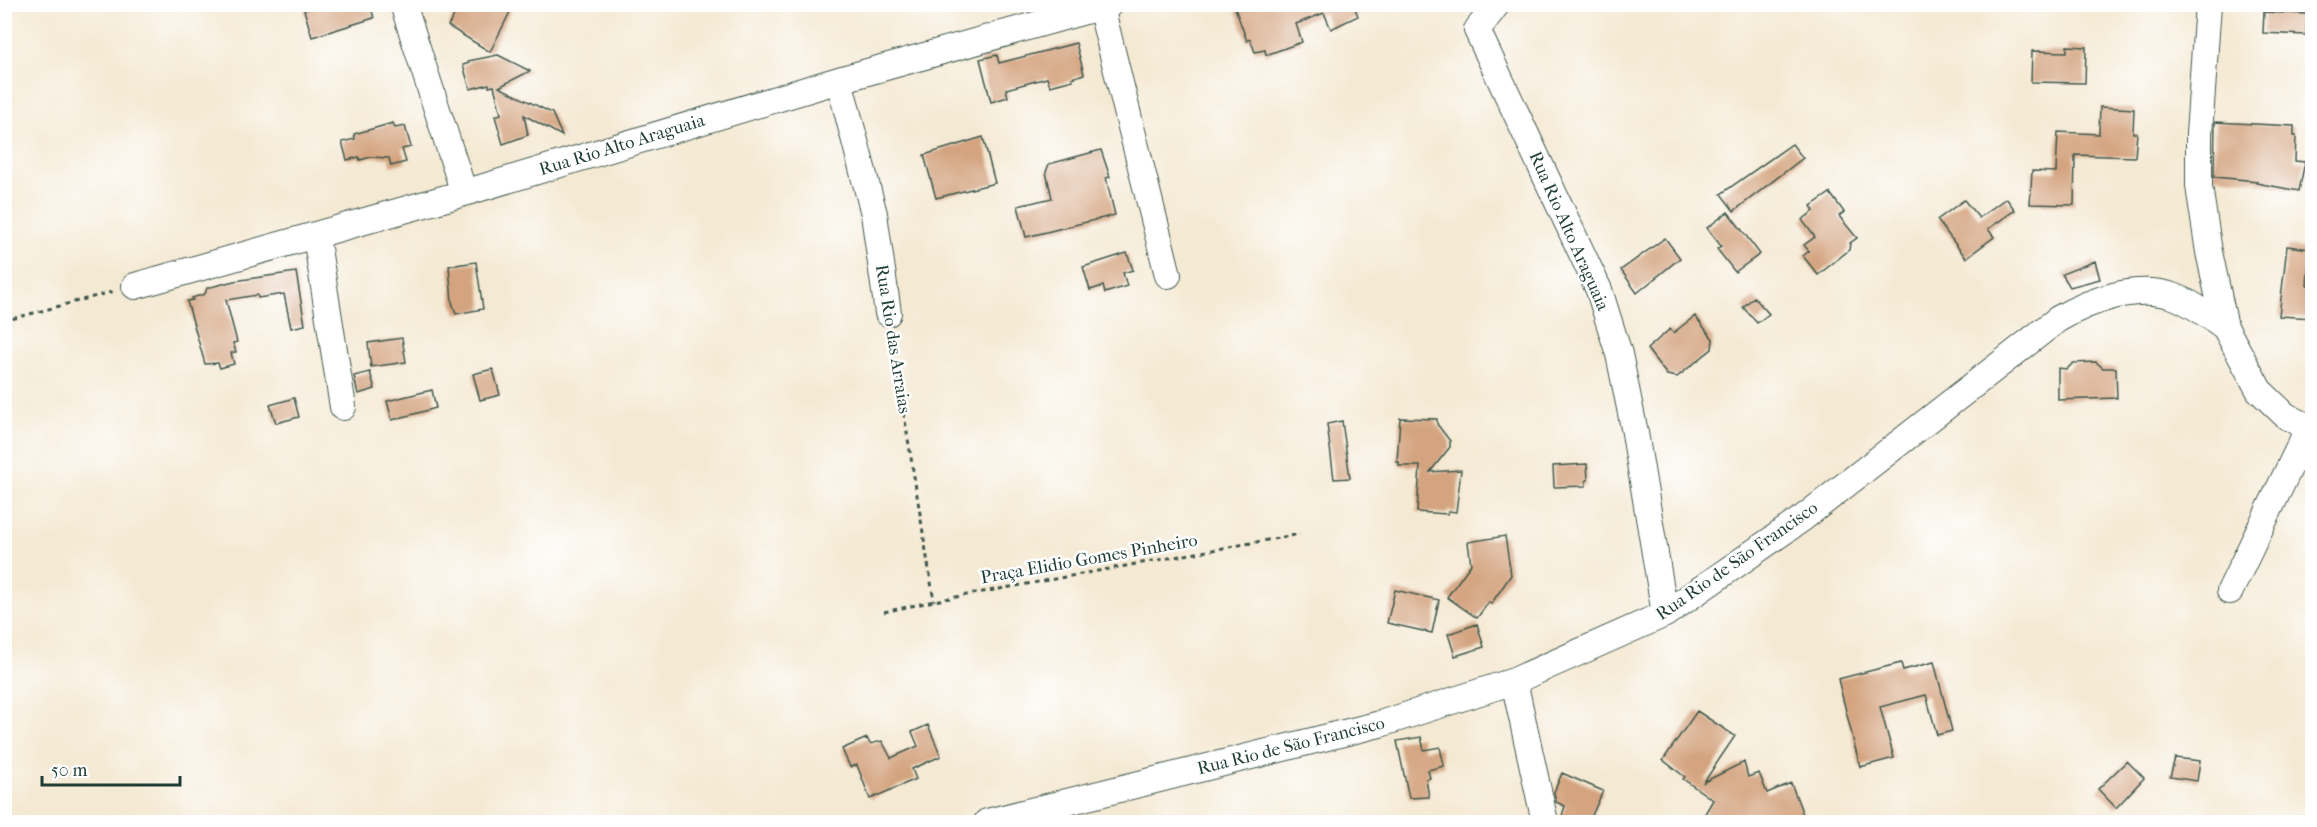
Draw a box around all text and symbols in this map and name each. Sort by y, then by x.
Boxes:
street label: Rua Rio Alto Araguaia [537,110,708,180]
street label: Rua Rio Alto Araguaia [1524,148,1614,314]
street label: Rua Rio das Arraias [871,263,915,415]
street label: Rua Rio de São Francisco [1652,497,1822,625]
street label: Praça Elidio Gomes Pinheiro [979,530,1199,588]
street label: Rua Rio de São Francisco [1195,713,1387,779]
scale bar [42,749,180,787]
text: 50 m [51,760,88,781]

